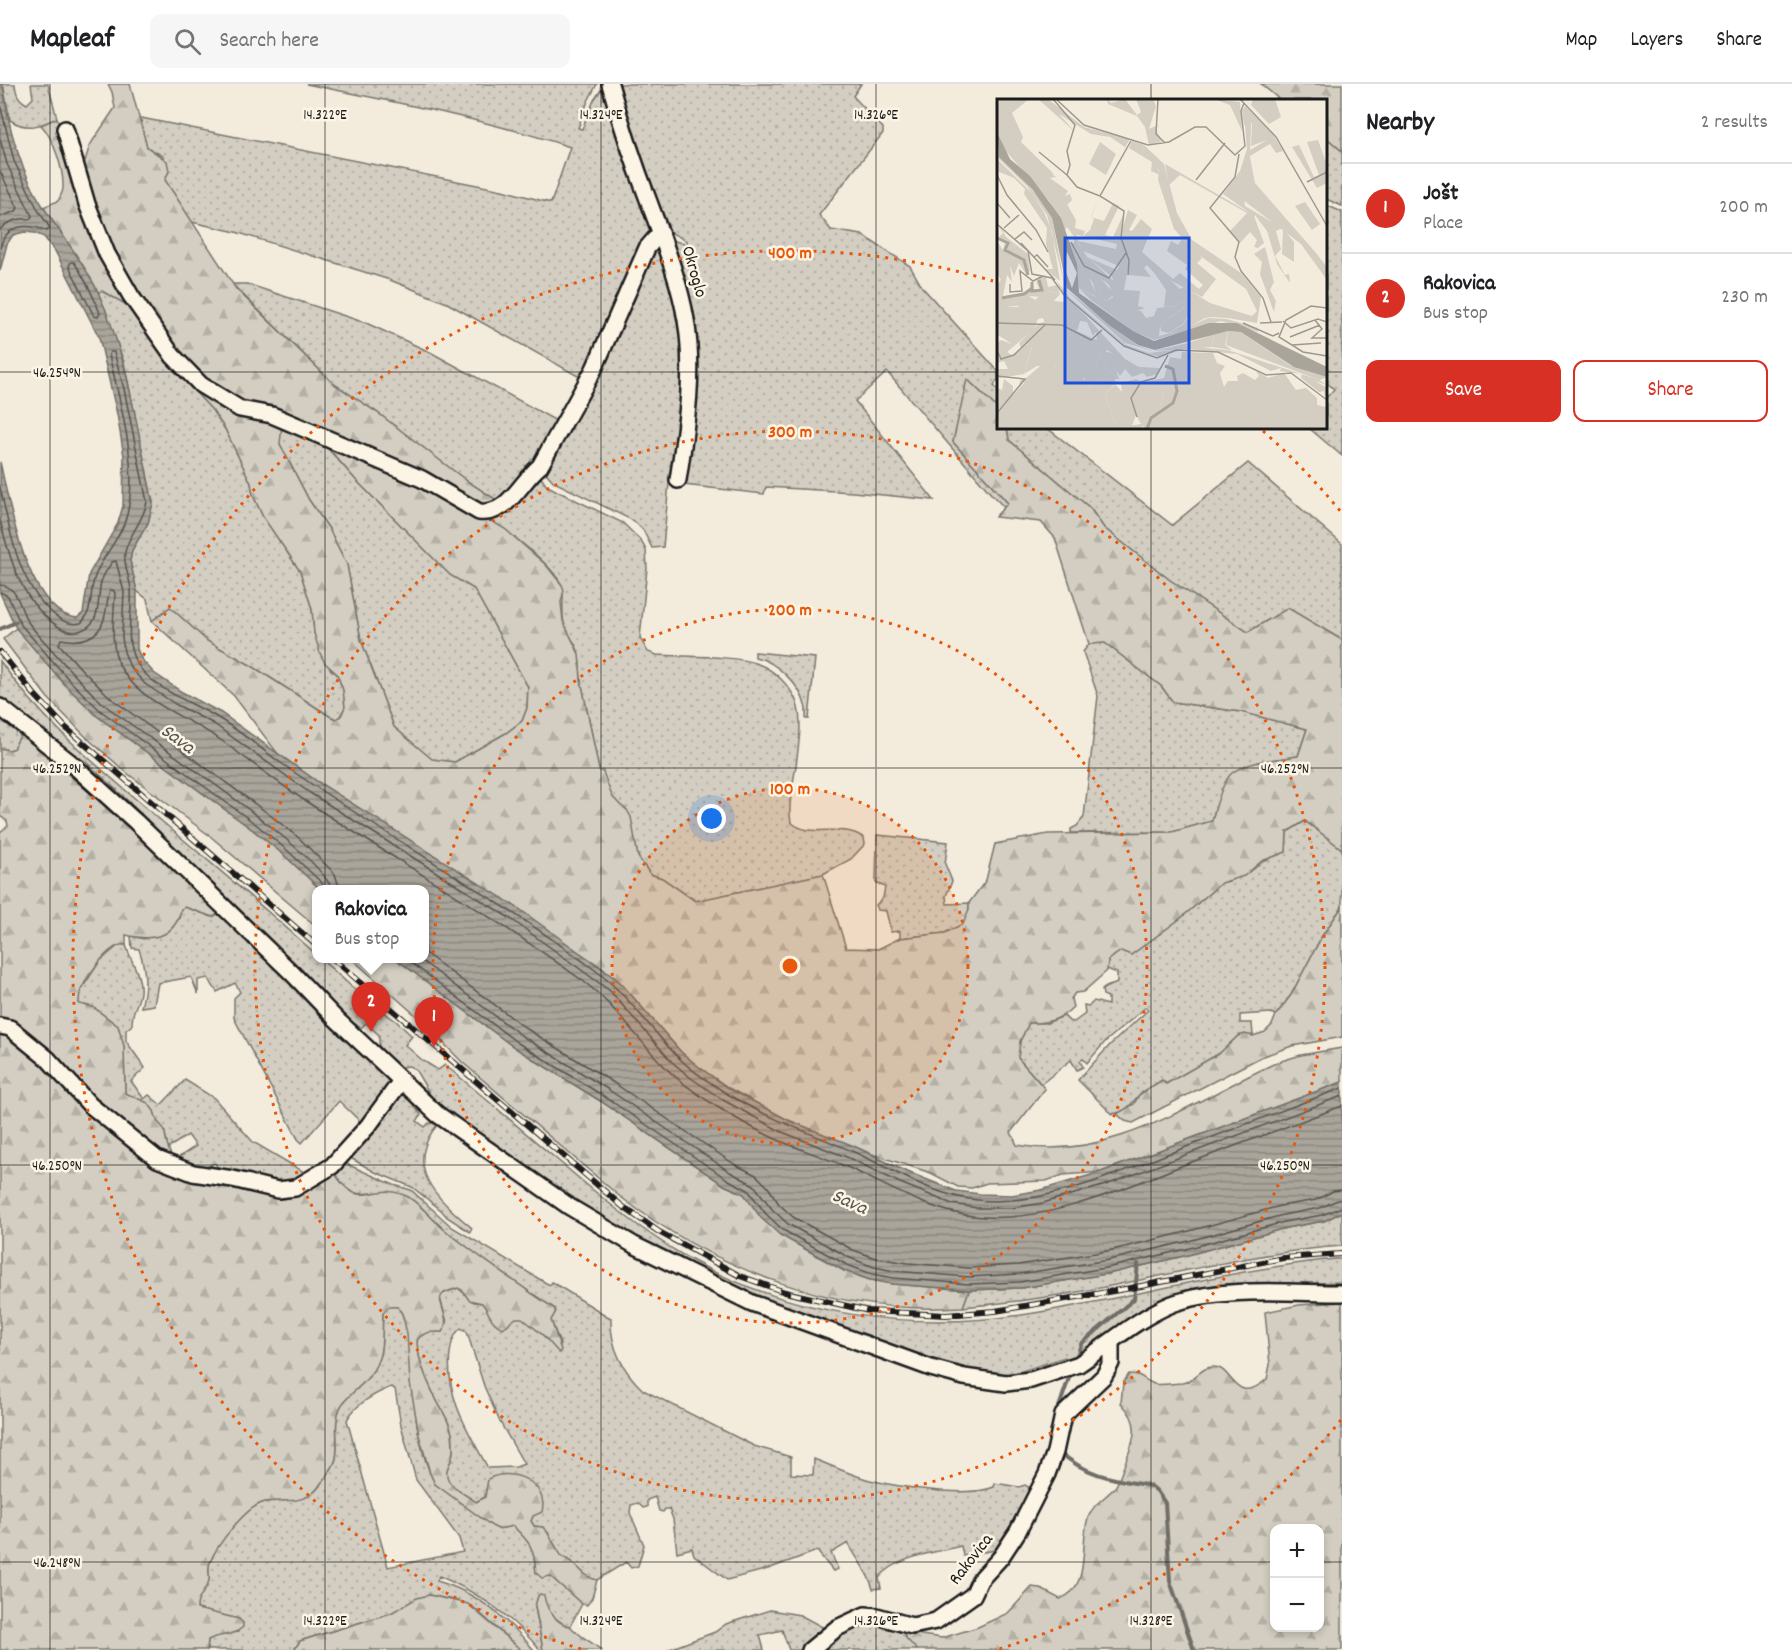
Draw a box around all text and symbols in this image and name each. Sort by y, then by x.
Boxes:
search box [150,14,570,68]
text: Mapleaf [30,21,114,61]
icon: search [171,25,204,58]
text: Search here [219,26,319,57]
text: Map [1566,26,1597,56]
text: Layers [1630,26,1683,56]
text: Share [1716,26,1762,56]
inset map [997,99,1327,429]
text: 14.322°E [303,105,347,127]
text: 14.324°E [579,105,623,127]
text: 14.326°E [854,105,898,127]
text: Nearby [1366,105,1434,142]
text: 2 results [1701,109,1768,137]
text: Jošt [1423,179,1458,210]
text: 1 [1383,194,1388,222]
text: 200 m [1719,194,1768,222]
text: Place [1423,210,1463,238]
text: 400 m [768,242,812,267]
street label: Okroglo [674,243,712,301]
text: Rakovica [1423,269,1495,300]
text: 2 [1381,284,1390,312]
text: 230 m [1721,284,1768,312]
text: Bus stop [1423,300,1488,328]
button: Save [1366,360,1561,422]
button: Share [1573,360,1768,422]
text: 46.254°N [33,363,81,385]
text: 300 m [768,421,812,446]
text: 200 m [768,599,812,624]
water label: Sava [154,718,201,763]
text: 46.252°N [33,759,81,781]
text: 46.252°N [1261,759,1309,781]
text: 100 m [770,778,810,803]
your location [697,804,726,833]
popup [312,885,429,963]
text: Rakovica [334,895,407,926]
text: Bus stop [334,926,399,954]
centre of rings [780,956,800,976]
pin: 2 [352,982,391,1032]
pin: 1 [414,998,454,1047]
text: 46.250°N [32,1156,82,1178]
text: 46.250°N [1260,1156,1310,1178]
water label: Sava [827,1183,873,1224]
map controls [1270,1524,1324,1632]
button: + [1270,1524,1324,1578]
street label: Rakovica [944,1529,1000,1591]
text: 46.248°N [33,1553,81,1575]
button: − [1270,1578,1324,1632]
text: 14.322°E [303,1611,347,1633]
text: 14.324°E [579,1611,623,1633]
text: 14.326°E [854,1611,898,1633]
text: 14.328°E [1130,1611,1173,1633]

